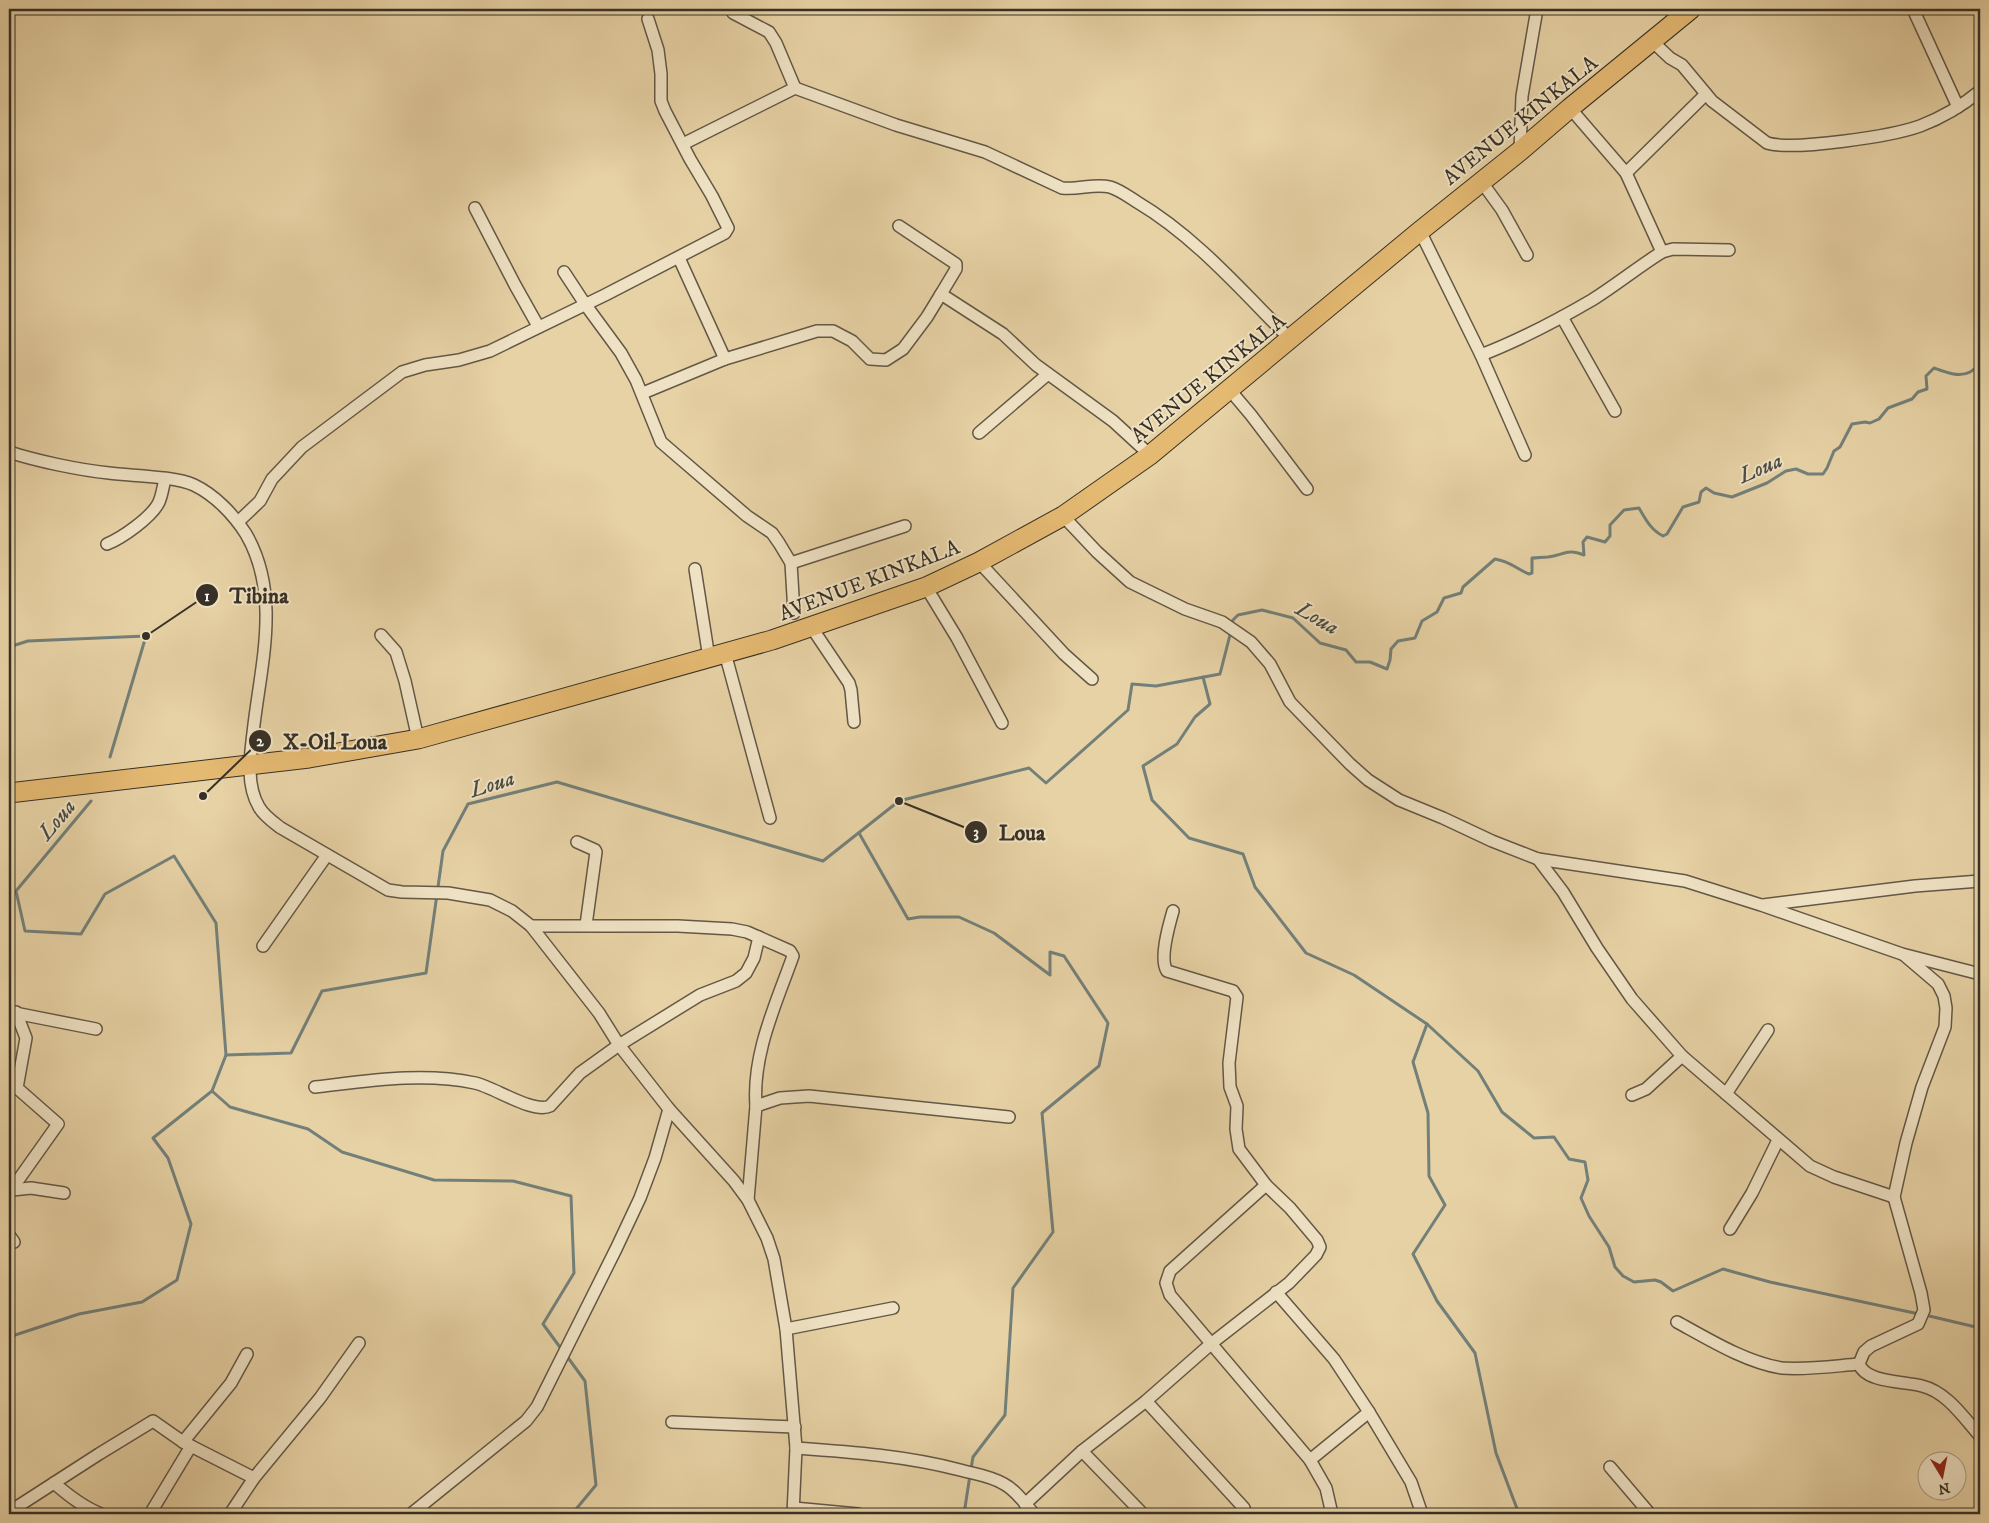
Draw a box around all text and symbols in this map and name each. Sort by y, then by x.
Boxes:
street label: AVENUE KINKALA [1438,50,1604,191]
street label: AVENUE KINKALA [1126,308,1292,449]
water label: Loua [1733,447,1787,490]
street label: AVENUE KINKALA [775,534,964,627]
callout: Tibina [195,577,299,614]
text: Tibina [228,583,289,610]
text: 1 [204,587,210,606]
water label: Loua [1289,594,1343,641]
callout: X-Oil Loua [248,722,397,759]
text: X-Oil Loua [283,729,388,756]
text: 2 [256,732,264,751]
water label: Loua [465,765,518,805]
water label: Loua [31,794,82,847]
callout: Loua [964,813,1055,850]
text: Loua [999,820,1046,847]
text: 3 [973,823,979,842]
north arrow [1916,1450,1966,1500]
text: N [1936,1478,1951,1498]

